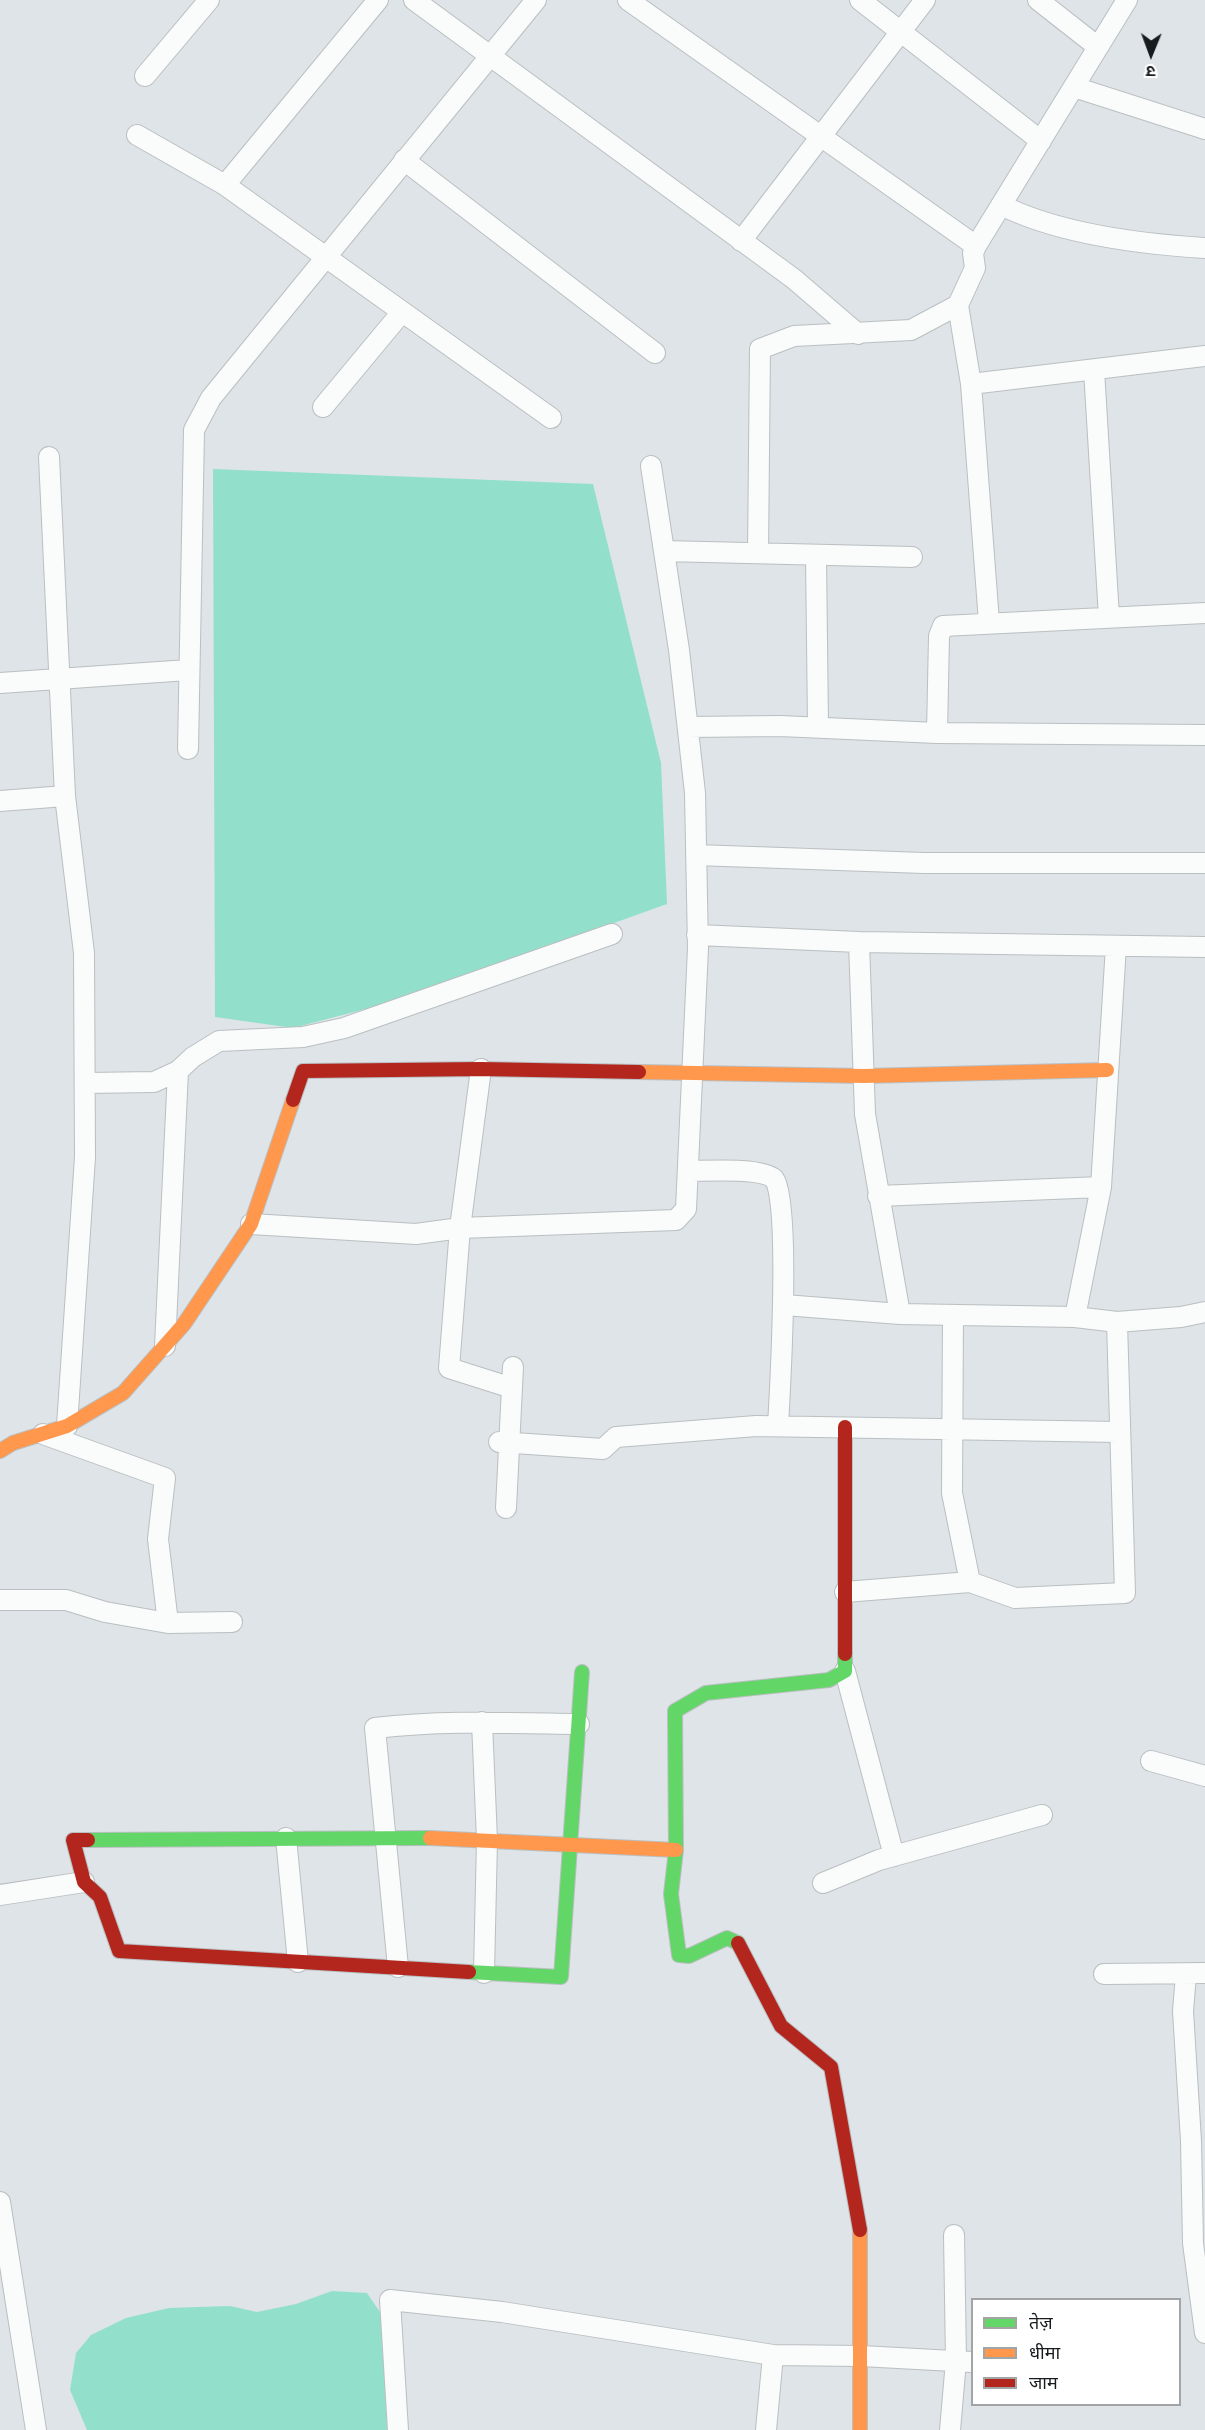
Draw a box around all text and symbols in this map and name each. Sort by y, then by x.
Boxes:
north arrow [1121,24,1181,84]
text: उ [1146,63,1156,82]
legend [971,2298,1181,2406]
text: तेज़ [1029,2311,1053,2333]
text: धीमा [1029,2341,1060,2363]
text: जाम [1029,2371,1058,2393]

